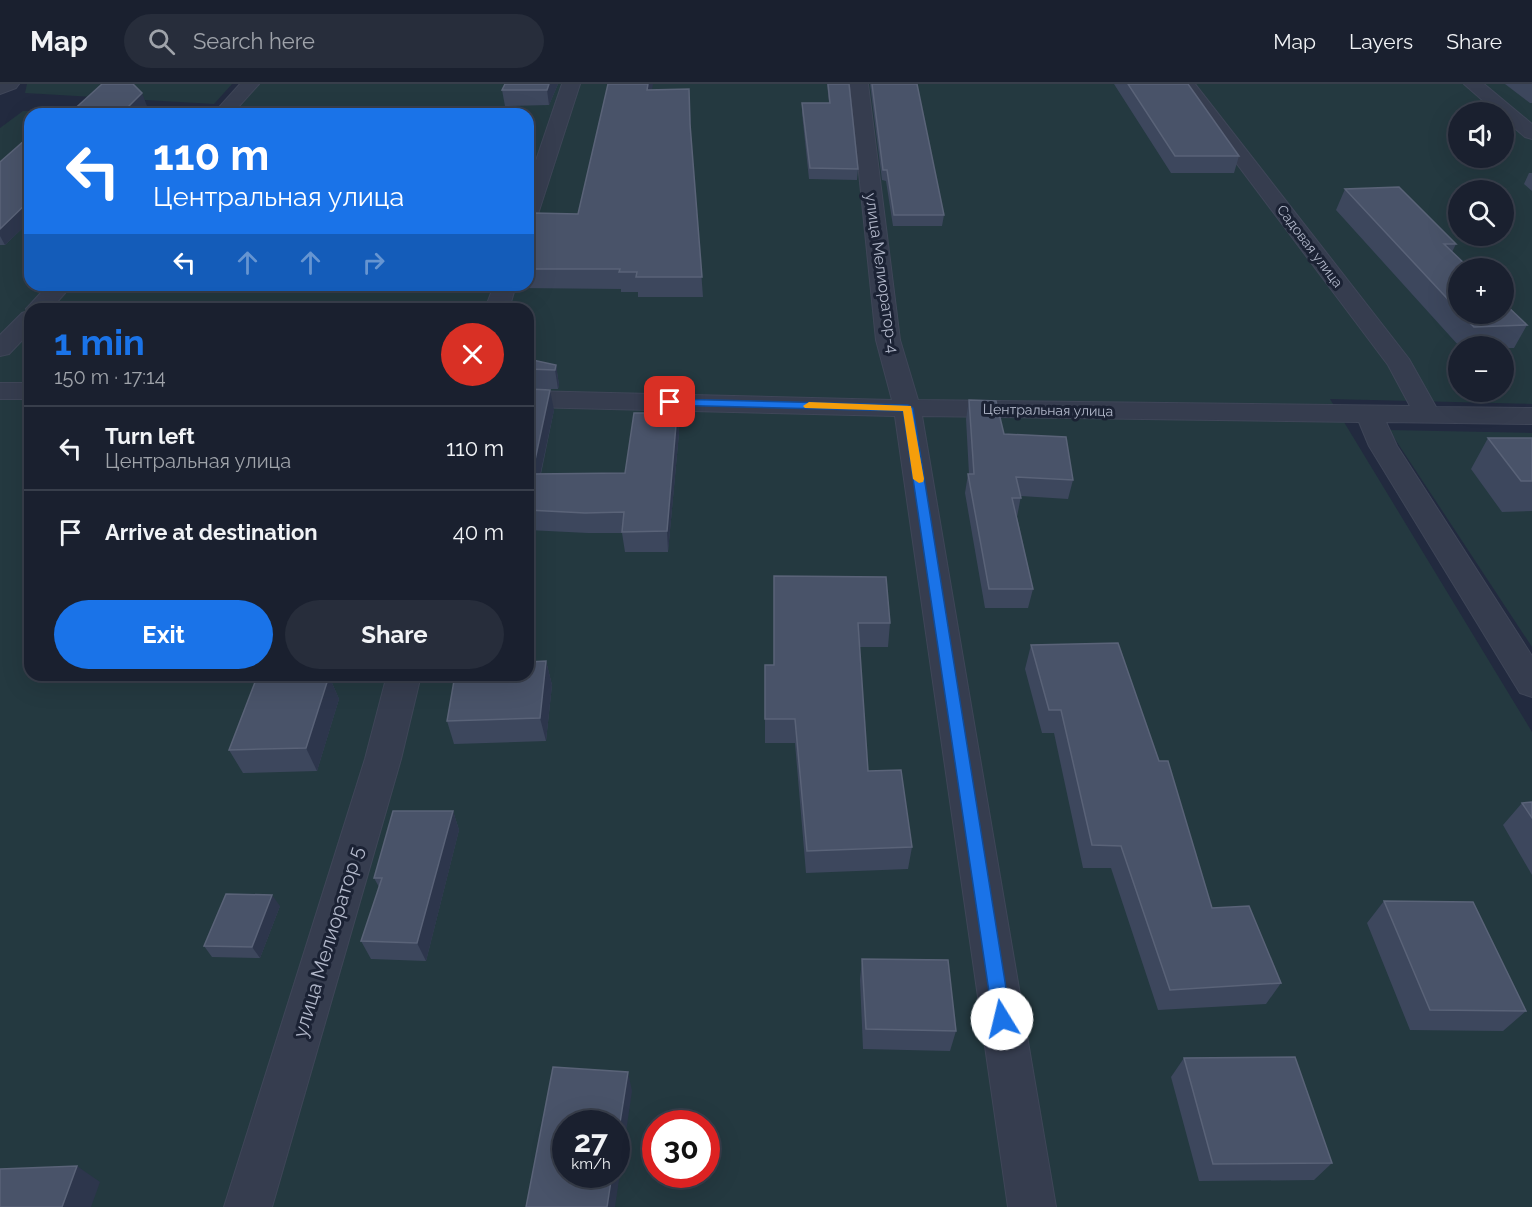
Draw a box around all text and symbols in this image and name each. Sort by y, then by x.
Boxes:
search box [124,14,544,68]
text: Map [30,25,88,58]
icon: search [145,25,178,58]
text: Search here [193,28,315,54]
text: Map [1273,29,1316,54]
text: Layers [1349,29,1413,54]
text: Share [1446,29,1502,54]
map controls [1448,102,1514,402]
button: sound [1448,102,1514,168]
text: 110 m [153,131,269,180]
icon: left [54,132,132,210]
button: search [1448,180,1514,246]
text: Центральная улица [153,181,404,212]
street label: улица Мелиоратор-4 [861,192,903,355]
street label: Садовая улица [1274,202,1346,290]
icon: left [168,246,201,279]
icon: ahead [231,246,264,279]
icon: ahead [294,246,327,279]
icon: right [357,246,390,279]
button: + [1448,258,1514,324]
text: 1 min [54,321,145,363]
button: close [441,323,504,386]
button: − [1448,336,1514,402]
text: 150 m · 17:14 [54,365,166,389]
pin [644,376,695,427]
icon: arrive [653,385,686,418]
street label: Центральная улица [983,401,1113,419]
text: Turn left [105,423,195,449]
icon: left [54,432,87,465]
text: 110 m [446,435,504,461]
text: Центральная улица [105,449,291,473]
icon: arrive [54,516,87,549]
text: Arrive at destination [105,519,318,545]
text: 40 m [453,519,504,545]
button: Exit [54,600,273,669]
button: Share [285,600,504,669]
street label: улица Мелиоратор 5 [287,843,369,1041]
position arrow [970,987,1034,1051]
speed limit sign: 30 [642,1110,720,1188]
text: 27 [574,1124,608,1159]
text: km/h [571,1155,611,1173]

